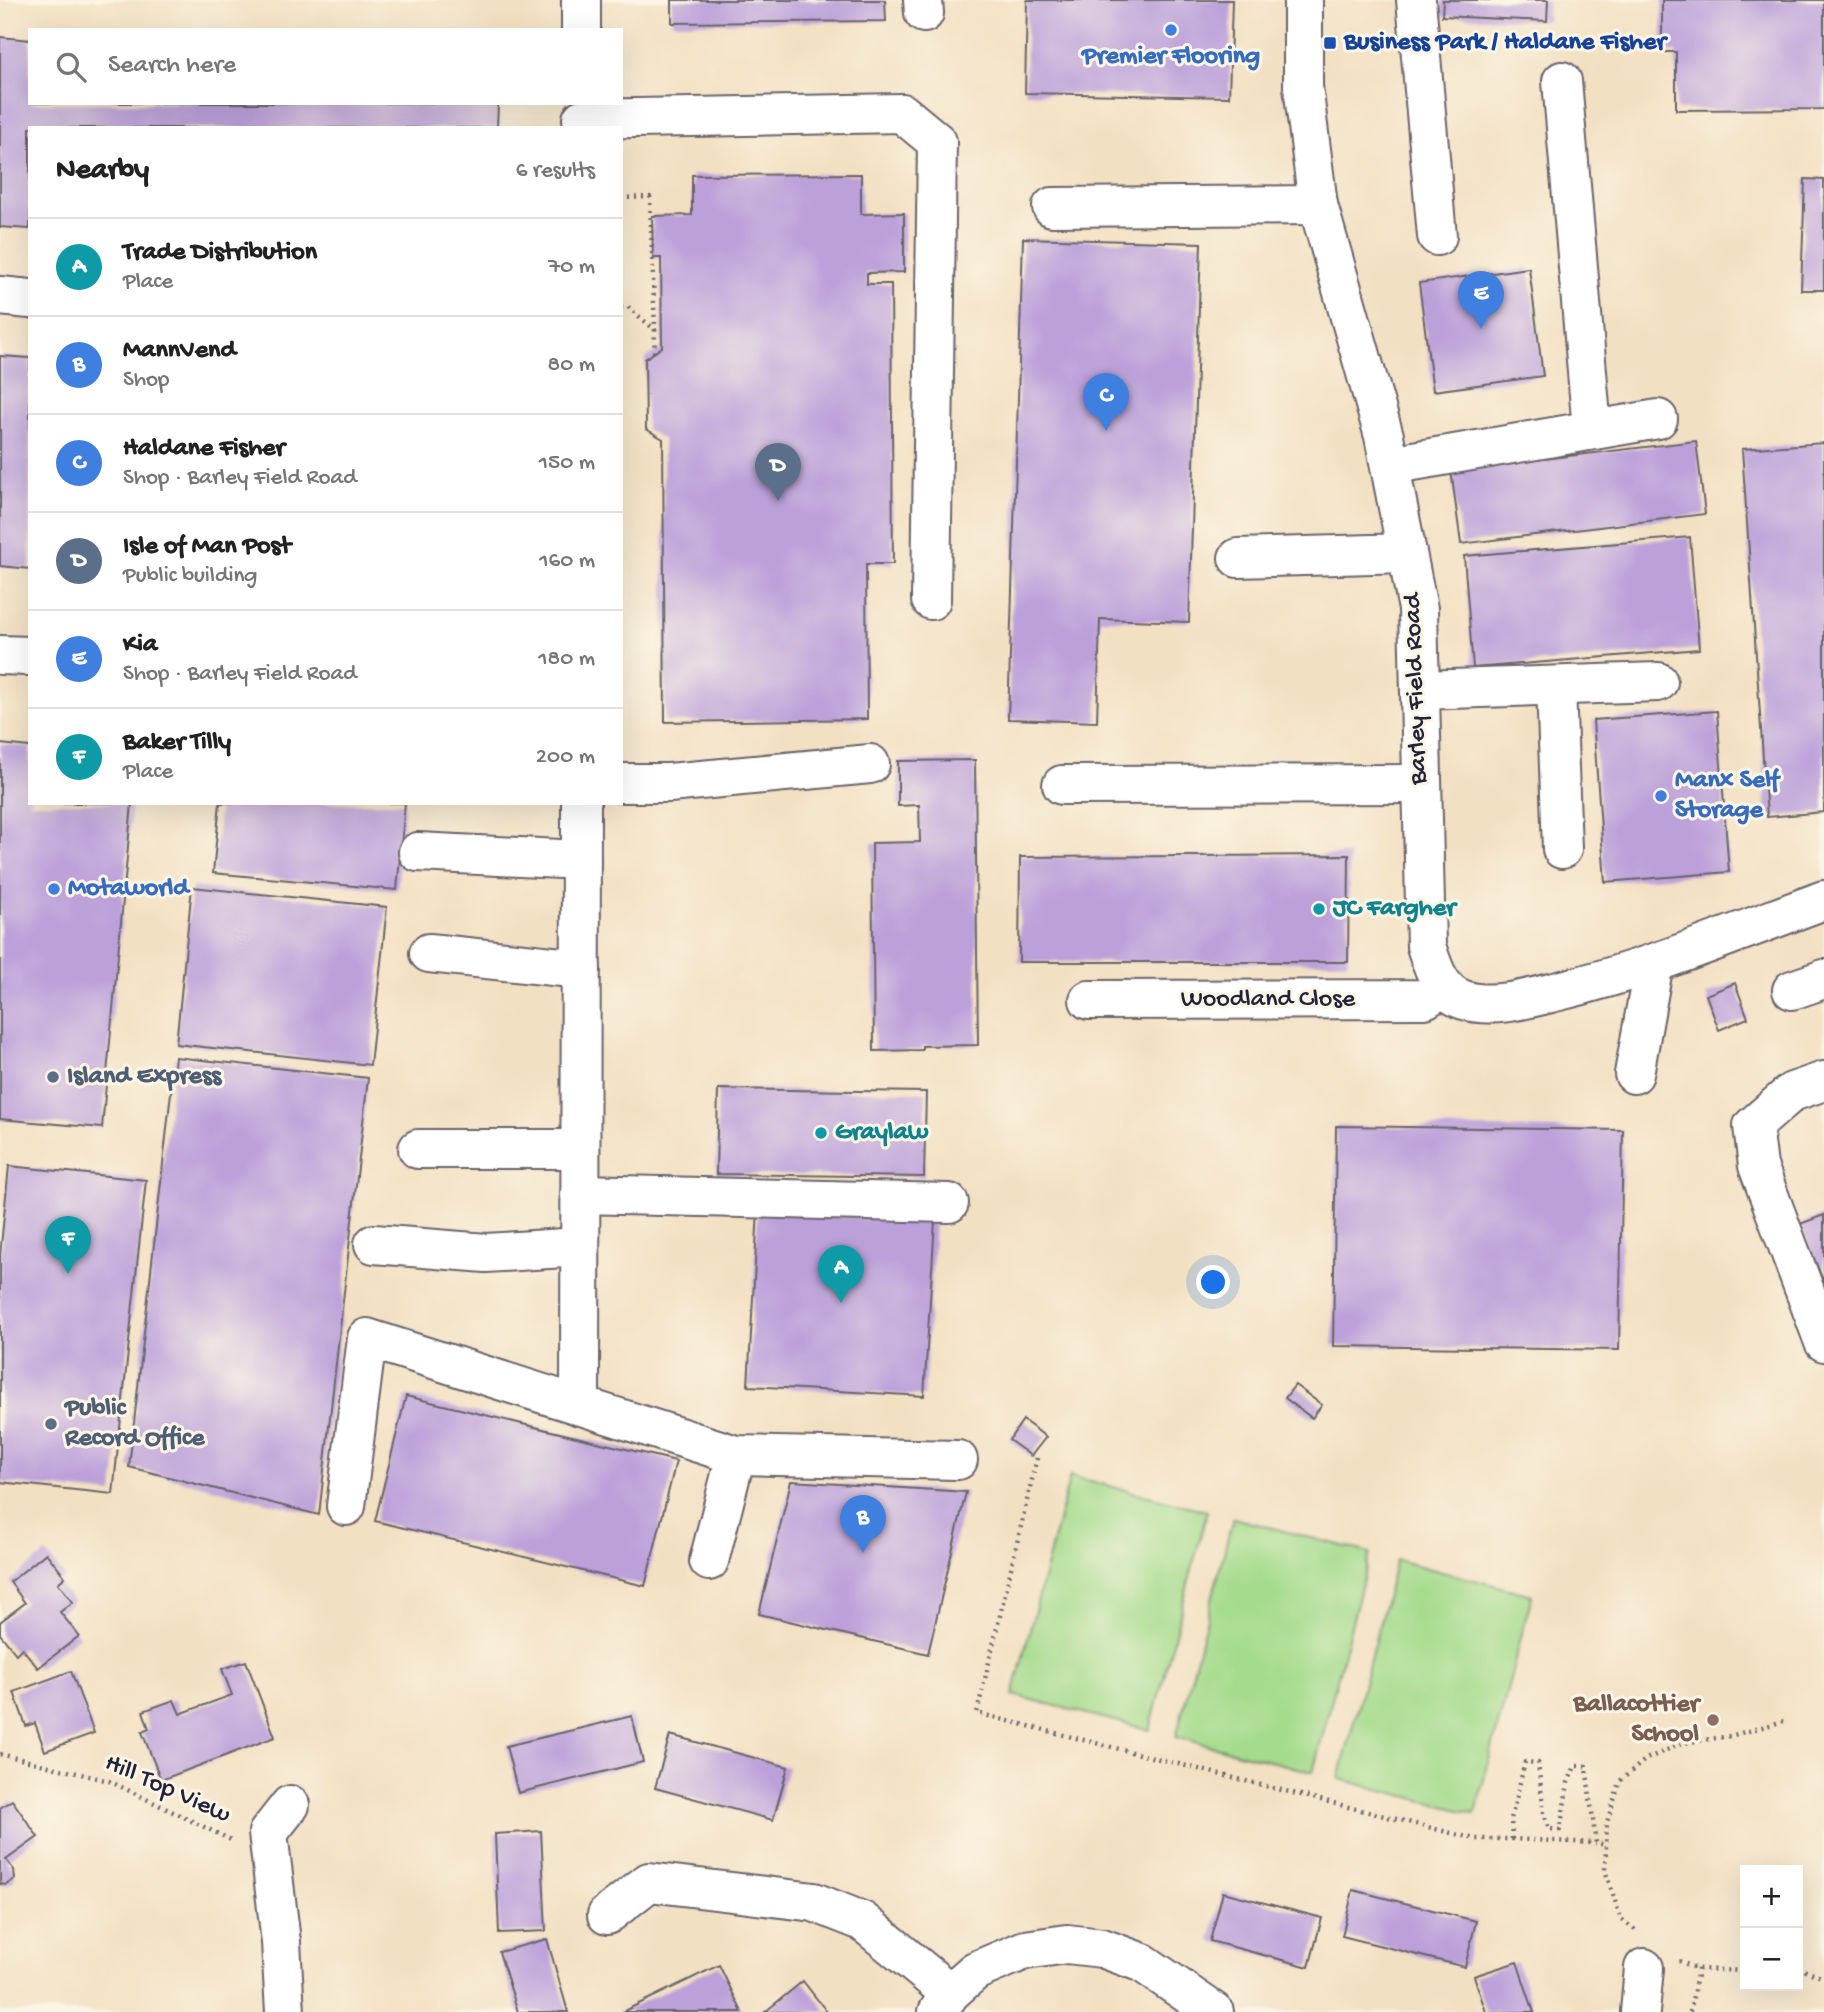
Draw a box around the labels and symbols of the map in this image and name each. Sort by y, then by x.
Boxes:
marker: Premier Flooring [1163,22,1179,38]
place label: Business Park / Haldane Fisher [1343,28,1668,59]
marker: Business Park / Haldane Fisher [1322,35,1338,51]
place label: Premier Flooring [1080,42,1260,73]
pin: E [1458,271,1504,329]
pin: C [1083,373,1129,431]
pin: D [755,443,801,501]
street label: Barley Field Road [1398,591,1436,786]
place label: Manx Self Storage [1675,766,1782,827]
marker: Manx Self Storage [1653,788,1669,804]
place label: Motaworld [68,874,191,905]
marker: Motaworld [46,881,62,897]
place label: JC Fargher [1332,894,1458,925]
marker: JC Fargher [1311,901,1327,917]
street label: Woodland Close [1181,985,1356,1016]
place label: Island Express [67,1062,223,1093]
marker: Island Express [45,1069,61,1085]
place label: Graylaw [835,1118,929,1149]
marker: Graylaw [813,1125,829,1141]
pin: F [45,1216,91,1274]
pin: A [818,1245,864,1303]
your location [1196,1265,1230,1299]
place label: Public Record Office [63,1394,206,1455]
marker: Public Record Office [43,1416,59,1432]
pin: B [840,1495,886,1553]
place label: Ballacottier School [1573,1690,1702,1751]
marker: Ballacottier School [1705,1712,1721,1728]
street label: Hill Top View [99,1749,235,1831]

